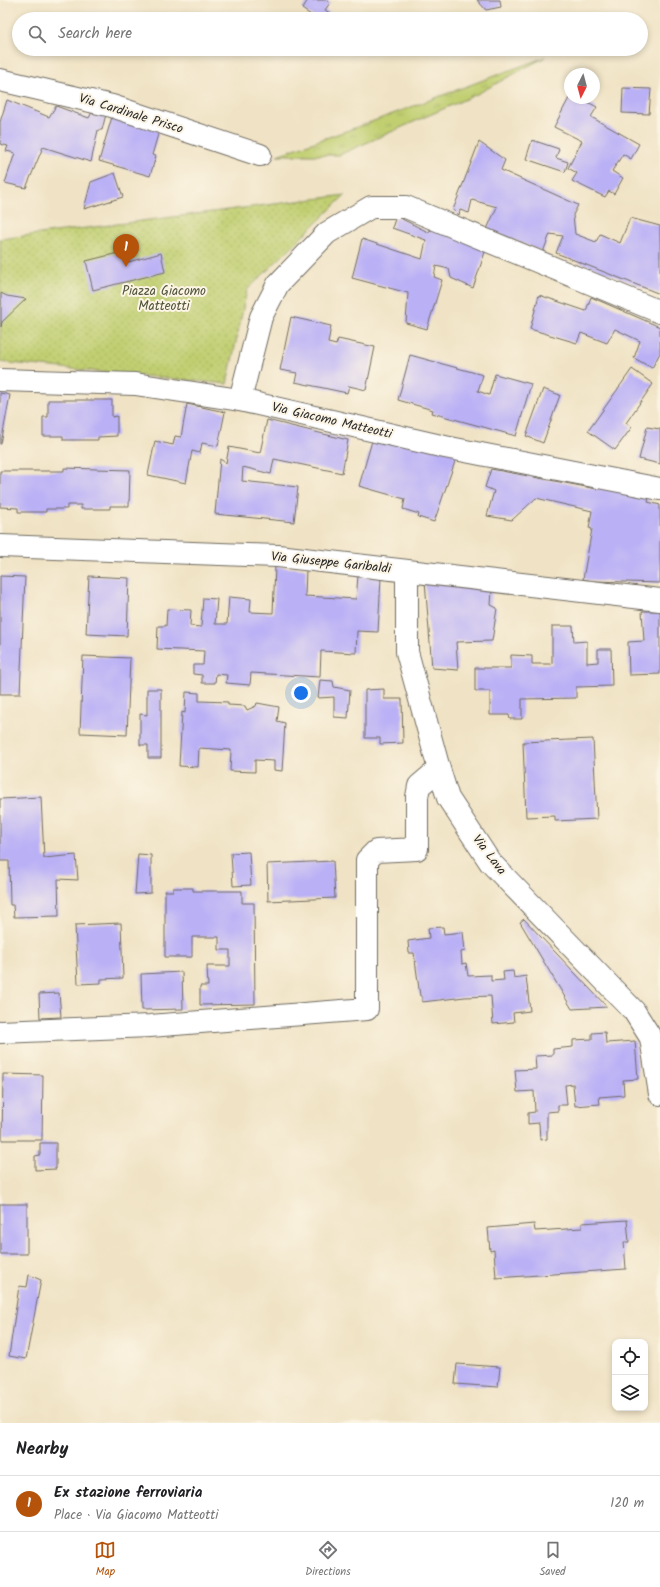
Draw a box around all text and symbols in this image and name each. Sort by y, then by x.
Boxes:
search box [12,12,648,56]
text: Search here [58,22,132,46]
icon: search [26,23,48,45]
north arrow [564,68,600,104]
street label: Via Cardinale Prisco [76,88,186,140]
pin: 1 [113,234,139,267]
park label: Piazza Giacomo Matteotti [122,281,206,317]
street label: Via Giacomo Matteotti [270,397,395,445]
street label: Via Giuseppe Garibaldi [270,546,393,580]
your location [291,683,311,703]
street label: Via Lava [467,830,511,880]
map controls [612,1339,648,1411]
button: locate [612,1339,648,1375]
button: layers [612,1375,648,1411]
text: Nearby [16,1436,68,1463]
text: Ex stazione ferroviaria [54,1481,202,1505]
text: 1 [27,1493,31,1514]
text: 120 m [610,1493,644,1514]
text: Place · Via Giacomo Matteotti [54,1505,218,1526]
tab: Map [94,1539,116,1581]
tab: Directions [305,1539,351,1581]
tab: Saved [540,1539,566,1581]

